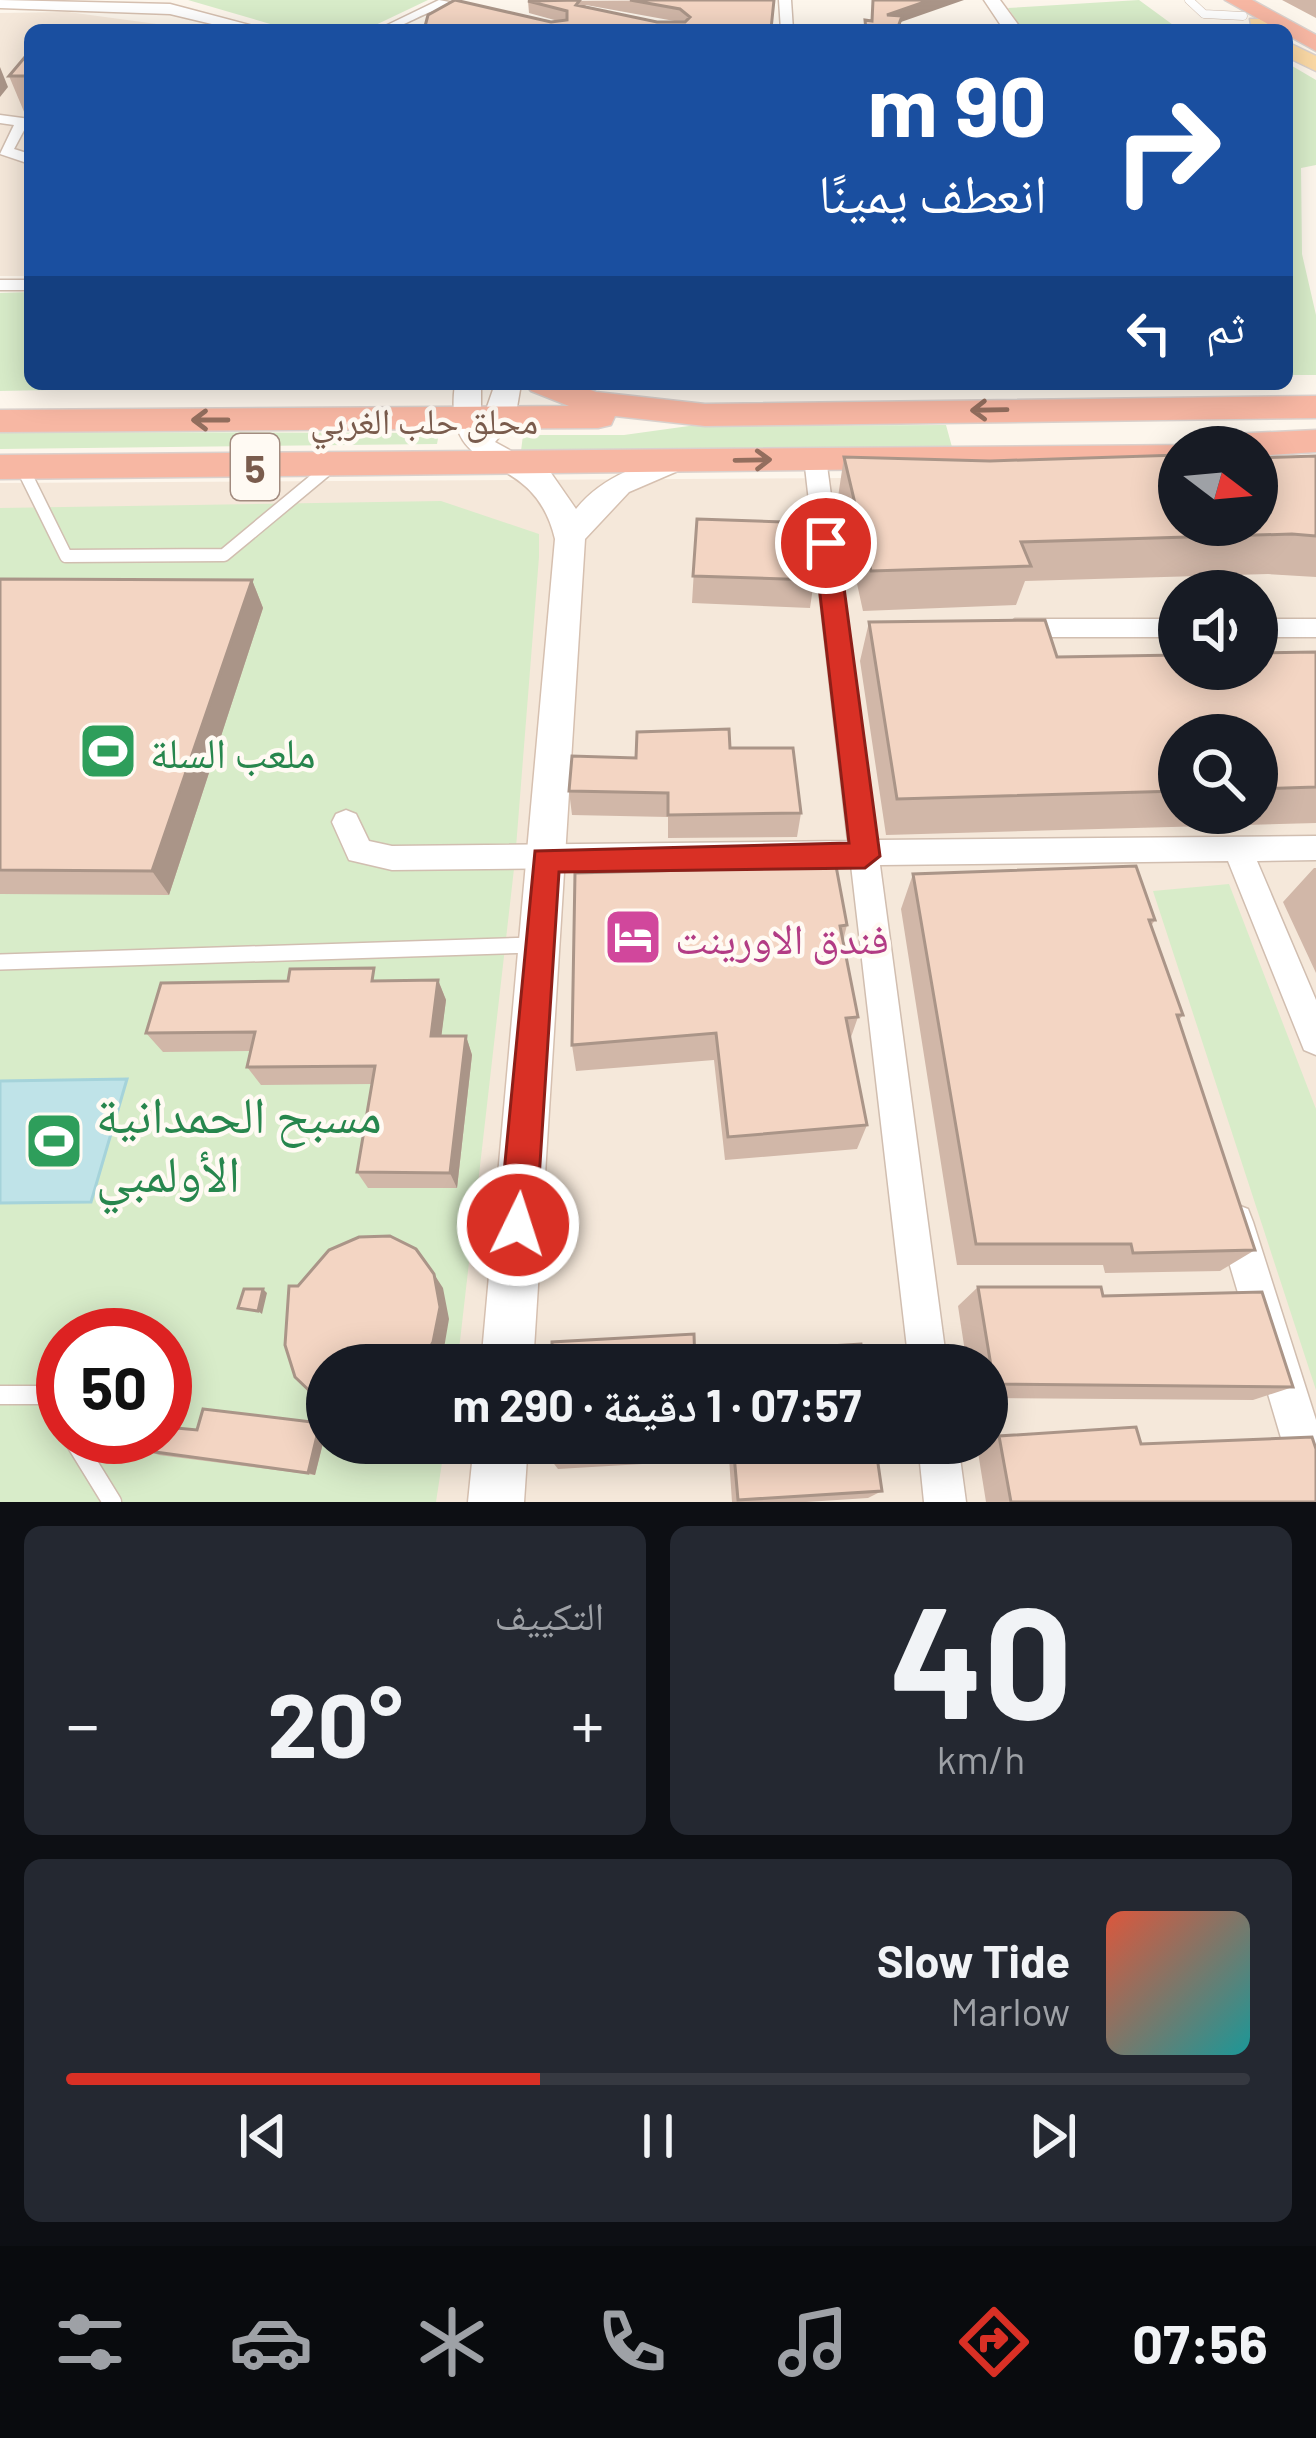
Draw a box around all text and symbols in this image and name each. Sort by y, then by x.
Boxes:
text: 90 m [868,53,1047,154]
icon: right [1089,72,1245,228]
text: انعطف يمينًا [818,159,1047,224]
text: ثم [1206,298,1245,352]
icon: left [1116,300,1182,366]
street label: محلق حلب الغربي [310,398,538,450]
one-way arrow [970,399,1009,422]
one-way arrow [191,409,230,431]
north arrow [1158,426,1278,546]
map controls [1158,426,1278,834]
road number: 5 [231,434,279,500]
one-way arrow [733,448,772,471]
pin [775,492,877,594]
icon: arrive [793,510,859,576]
button: sound [1158,570,1278,690]
button: search [1158,714,1278,834]
sports icon: ملعب السلة [77,720,139,782]
place label: ملعب السلة [150,726,316,777]
hotel icon: فندق الاورينت [602,906,664,968]
place label: فندق الاورينت [675,912,889,965]
place label: مسبح الحمدانية الأولمبي [96,1082,382,1214]
sports icon: مسبح الحمدانية الأولمبي [23,1110,85,1172]
position arrow [455,1162,581,1288]
speed limit sign: 50 [36,1308,192,1464]
text: 07:57 · 1 دقيقة · 290 m [453,1377,861,1431]
text: 40 [889,1563,1073,1750]
text: التكييف [495,1591,604,1638]
text: 20° [267,1668,403,1776]
text: − [66,1683,99,1762]
text: + [571,1683,604,1762]
text: km/h [937,1735,1025,1782]
text: Slow Tide [877,1933,1070,1987]
text: Marlow [950,1987,1070,2034]
icon: previous [230,2103,296,2169]
icon: pause [625,2103,691,2169]
icon: next [1020,2103,1086,2169]
icon: filters [48,2300,132,2384]
icon: car [229,2300,313,2384]
icon: climate [410,2300,494,2384]
icon: phone [590,2300,674,2384]
icon: music [771,2300,855,2384]
icon: directions [952,2300,1036,2384]
text: 07:56 [1132,2310,1268,2375]

